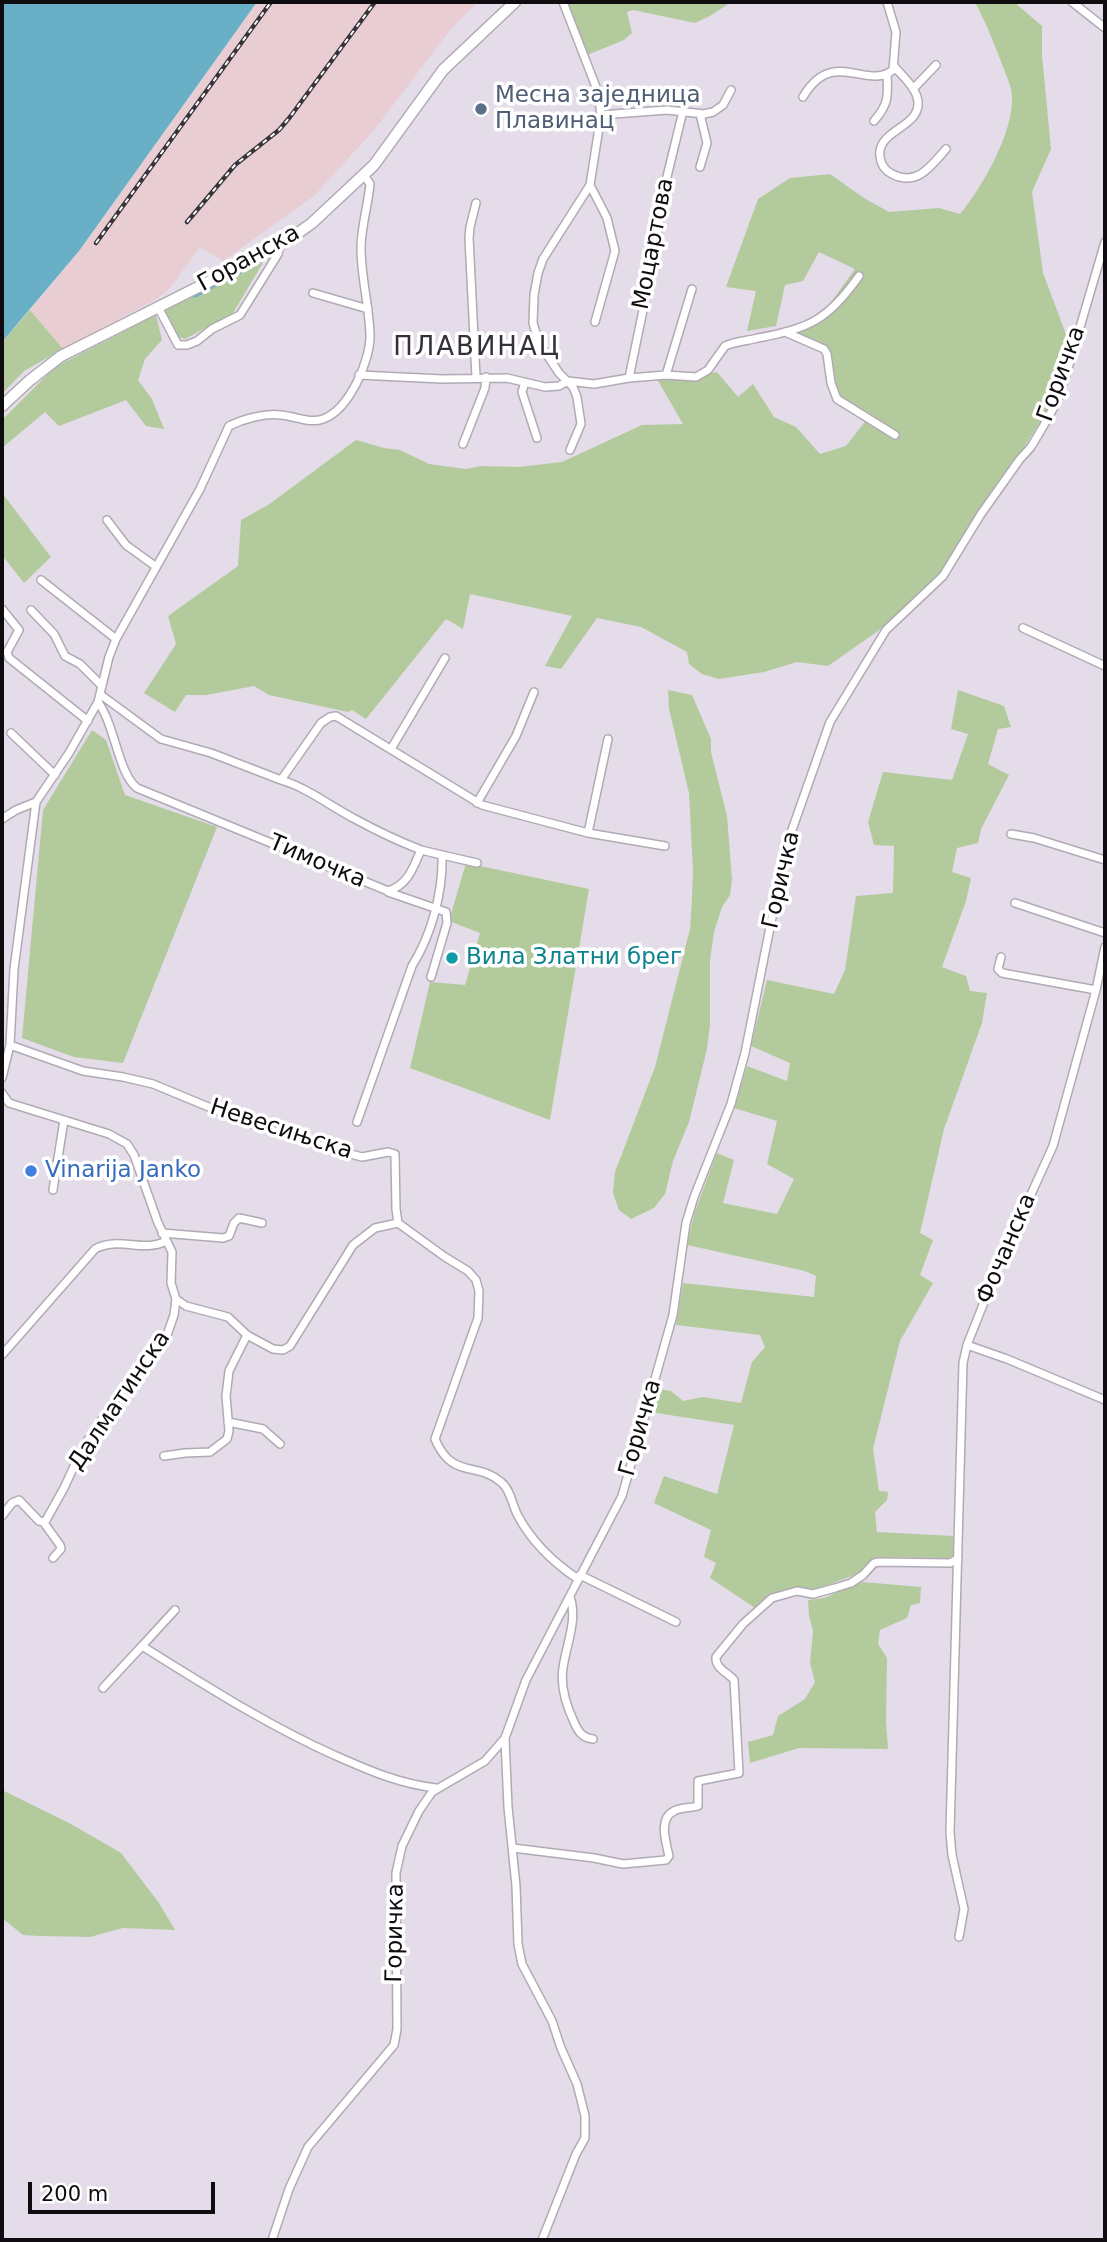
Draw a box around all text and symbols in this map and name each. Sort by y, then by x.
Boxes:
place label: Месна заједница Плавинац [495,82,701,136]
marker: Месна заједница Плавинац [473,101,489,117]
street label: Моцартова [628,176,680,312]
street label: Горанска [193,220,305,298]
street label: Горичка [1032,323,1092,425]
district label: ПЛАВИНАЦ [394,332,560,364]
street label: Тимочка [265,829,369,895]
street label: Горичка [757,829,807,931]
place label: Вила Златни брег [466,944,682,972]
marker: Вила Златни брег [444,950,460,966]
street label: Невесињска [206,1094,356,1166]
place label: Vinarija Janko [45,1157,201,1185]
marker: Vinarija Janko [23,1163,39,1179]
street label: Фочанска [971,1190,1043,1308]
street label: Далматинска [63,1326,177,1476]
street label: Горичка [614,1377,668,1479]
street label: Горичка [381,1883,411,1983]
scale bar [32,2168,219,2212]
text: 200 m [41,2182,108,2206]

